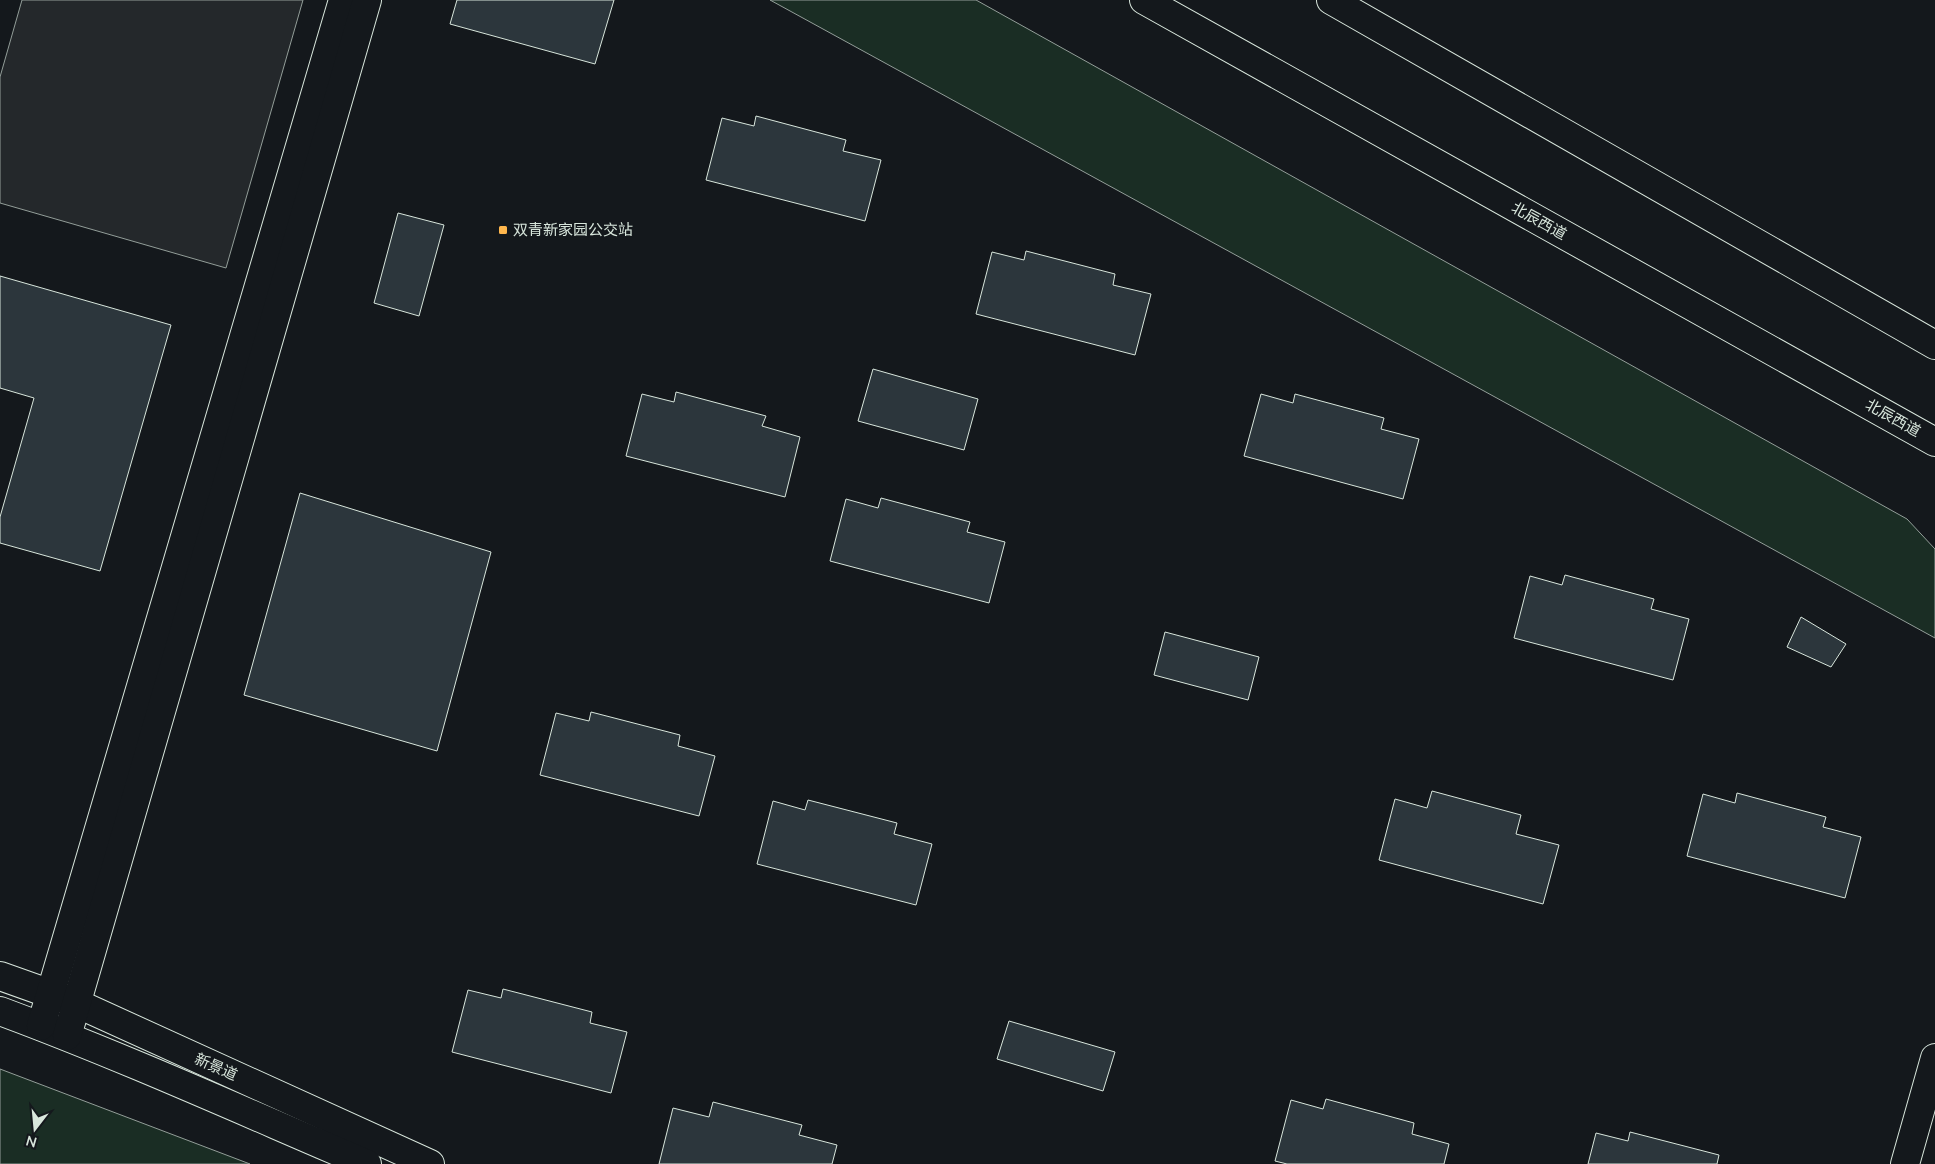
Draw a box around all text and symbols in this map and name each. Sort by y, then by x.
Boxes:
street label: 北辰西道 [1508,198,1570,244]
place label: 双青新家园公交站 [513,220,633,240]
marker: 双青新家园公交站 [497,224,509,236]
street label: 北辰西道 [1862,395,1924,441]
street label: 新景道 [191,1049,241,1085]
north arrow [10,1104,60,1154]
text: N [24,1130,39,1152]

